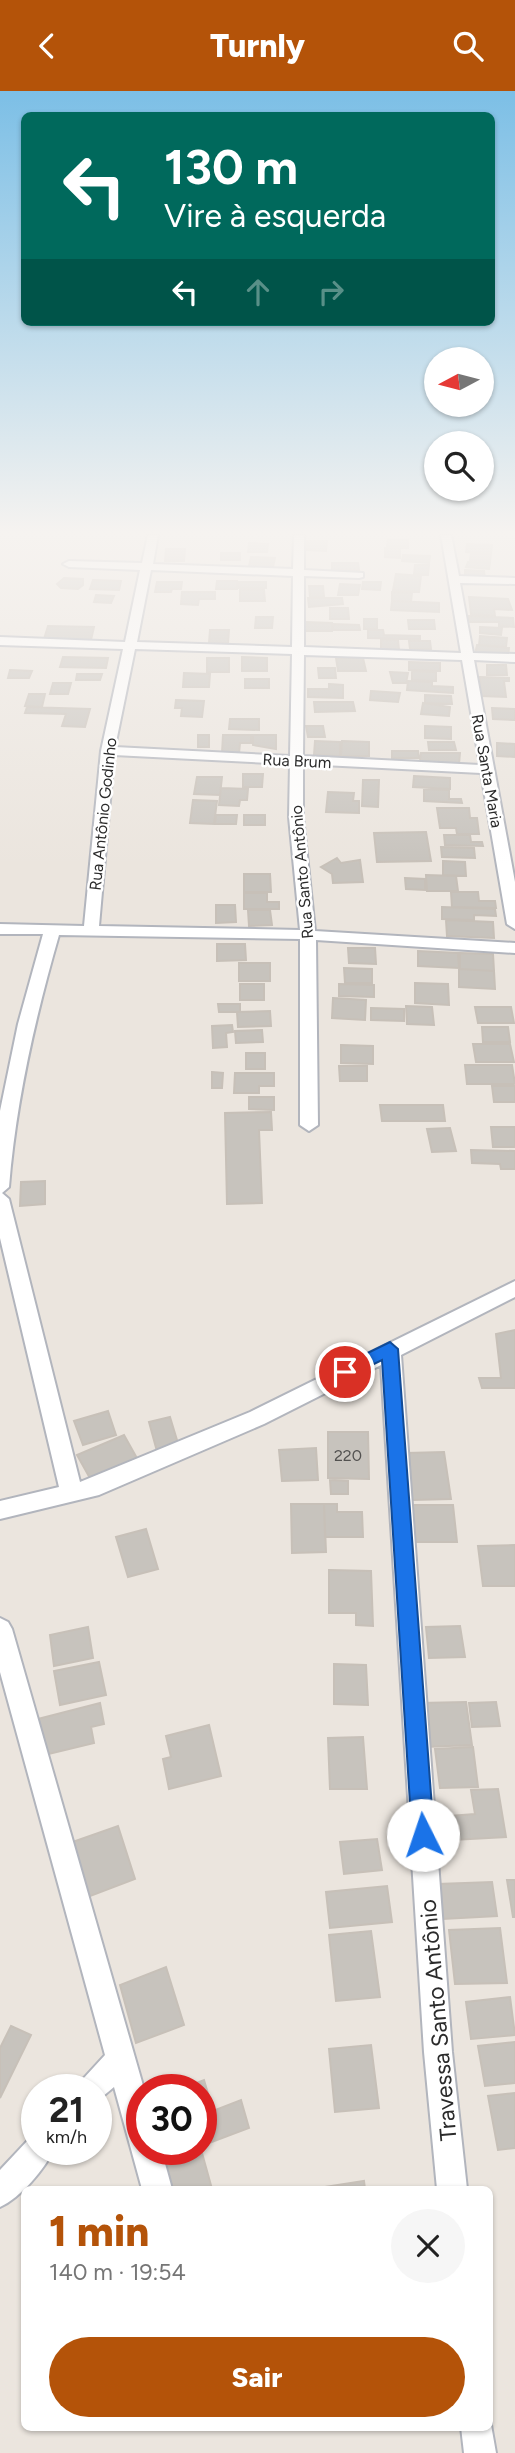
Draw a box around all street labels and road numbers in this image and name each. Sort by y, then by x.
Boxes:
street label: Rua Santa Maria [468,713,506,829]
street label: Rua Antônio Godinho [86,737,120,891]
street label: Rua Brum [262,750,332,772]
street label: Rua Santo Antônio [287,804,317,940]
street label: Travessa Santo Antônio [413,1898,463,2142]

